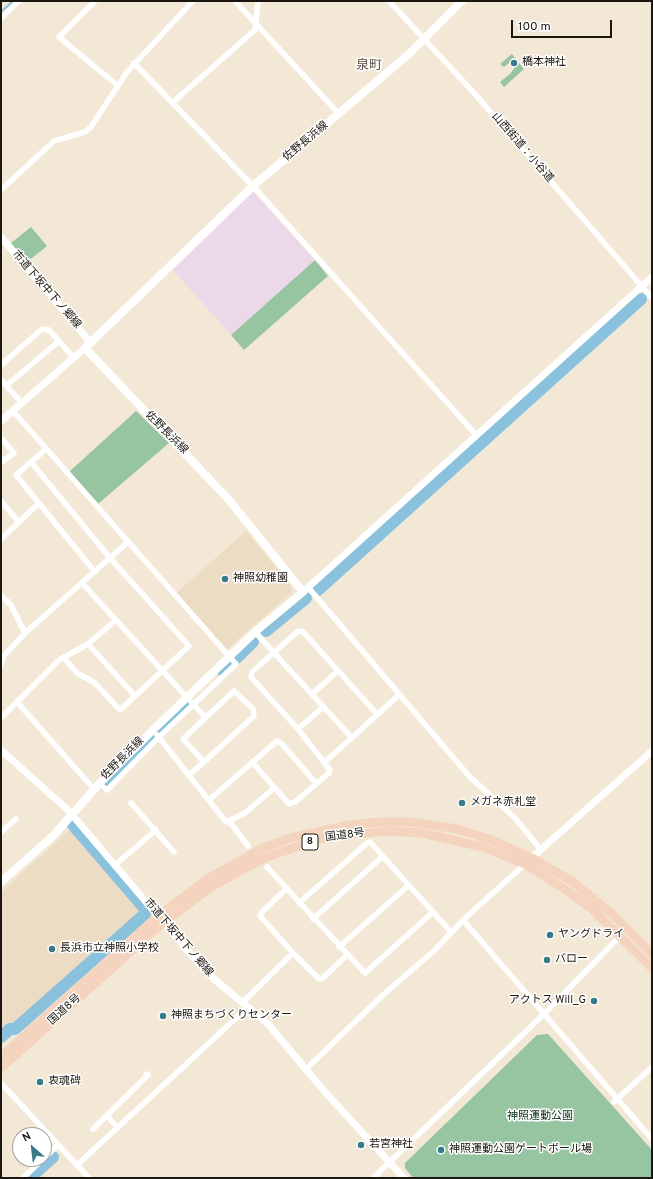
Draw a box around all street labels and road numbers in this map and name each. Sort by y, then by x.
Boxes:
street label: 山西街道：小谷道 [488,110,556,186]
street label: 佐野長浜線 [281,119,331,165]
street label: 市道下坂中下ノ郷線 [9,248,83,332]
street label: 佐野長浜線 [142,409,190,457]
street label: 佐野長浜線 [99,735,147,783]
street label: 国道8号 [324,827,366,845]
road number: 8 [302,834,318,850]
street label: 市道下坂中下ノ郷線 [141,896,215,980]
street label: 国道8号 [46,992,84,1028]

